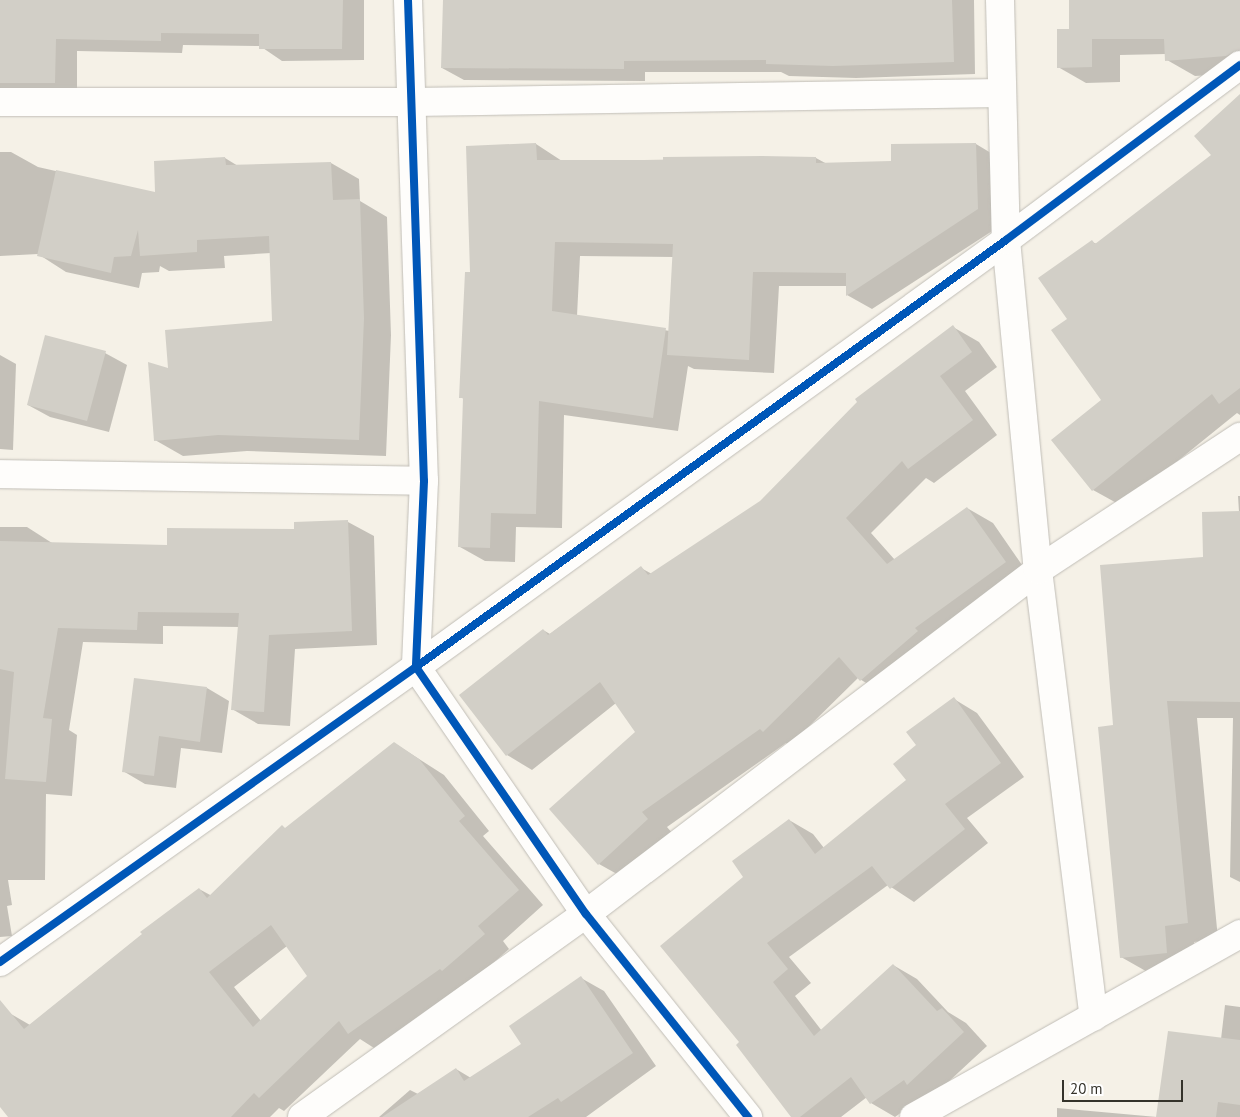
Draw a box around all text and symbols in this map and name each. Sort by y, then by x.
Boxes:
scale bar [1065,1070,1186,1102]
text: 20 m [1070,1079,1103,1098]

